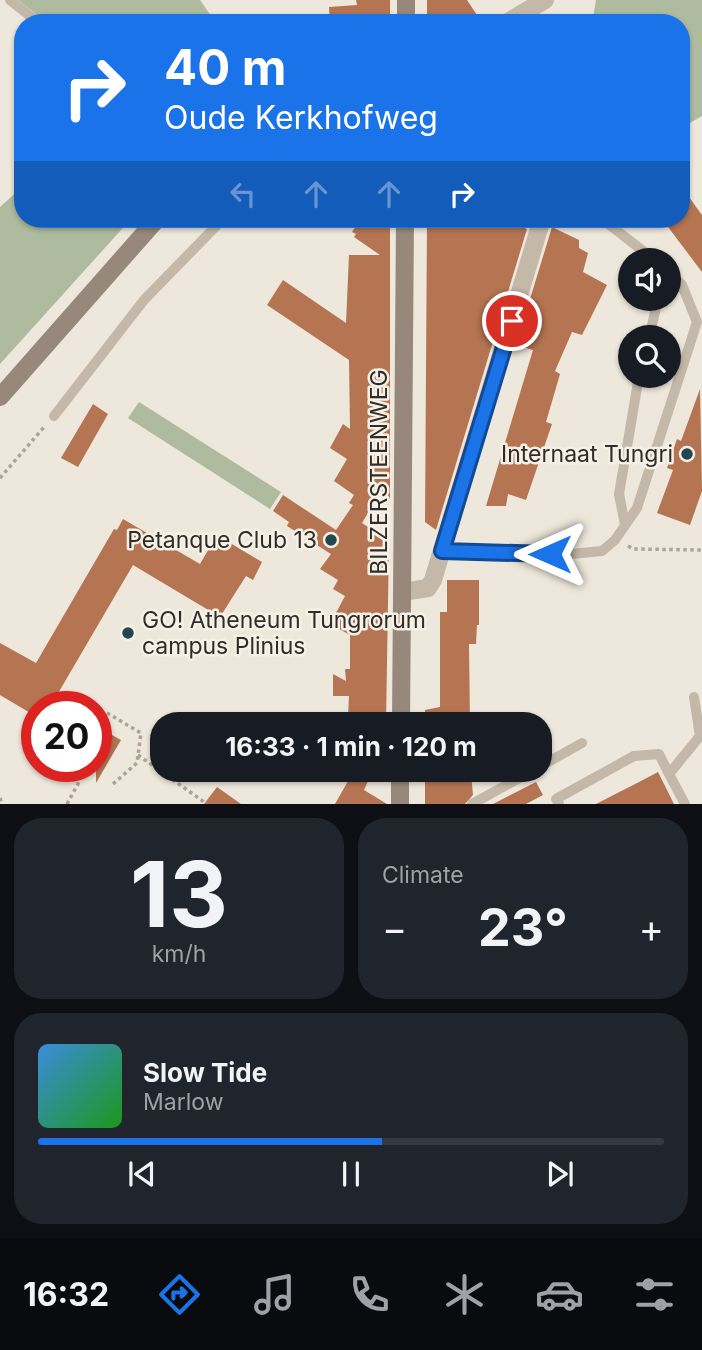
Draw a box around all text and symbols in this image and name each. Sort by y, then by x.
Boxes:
text: 40 m [164,38,287,97]
icon: right [49,42,140,133]
text: Oude Kerkhofweg [164,98,438,137]
icon: left [224,175,262,213]
icon: ahead [297,175,335,213]
icon: ahead [370,175,408,213]
icon: right [443,175,481,213]
map controls [618,248,681,388]
button: sound [618,248,681,311]
pin [482,291,542,351]
icon: arrive [493,302,531,340]
button: search [618,325,681,388]
street label: BILZERSTEENWEG [365,369,393,575]
place label: Internaat Tungri [501,440,673,468]
marker: Internaat Tungri [679,446,695,462]
position arrow [513,517,587,591]
place label: Petanque Club 13 [127,526,317,554]
marker: Petanque Club 13 [323,532,339,548]
place label: GO! Atheneum Tungrorum campus Plinius [142,606,426,660]
marker: GO! Atheneum Tungrorum campus Plinius [120,625,136,641]
speed limit sign: 20 [21,691,112,782]
text: 16:33 · 1 min · 120 m [225,731,477,762]
text: 13 [130,839,228,949]
text: Climate [382,861,464,889]
text: 23° [478,896,568,959]
text: − [382,905,407,951]
text: + [639,905,664,951]
text: km/h [152,940,206,968]
text: Slow Tide [143,1057,267,1088]
text: Marlow [143,1088,223,1116]
icon: previous [123,1155,161,1193]
icon: pause [332,1155,370,1193]
icon: next [541,1155,579,1193]
icon: directions [155,1270,204,1319]
icon: music [250,1270,299,1319]
icon: phone [345,1270,394,1319]
icon: climate [440,1270,489,1319]
icon: car [535,1270,584,1319]
icon: filters [630,1270,679,1319]
text: 16:32 [23,1275,109,1314]

